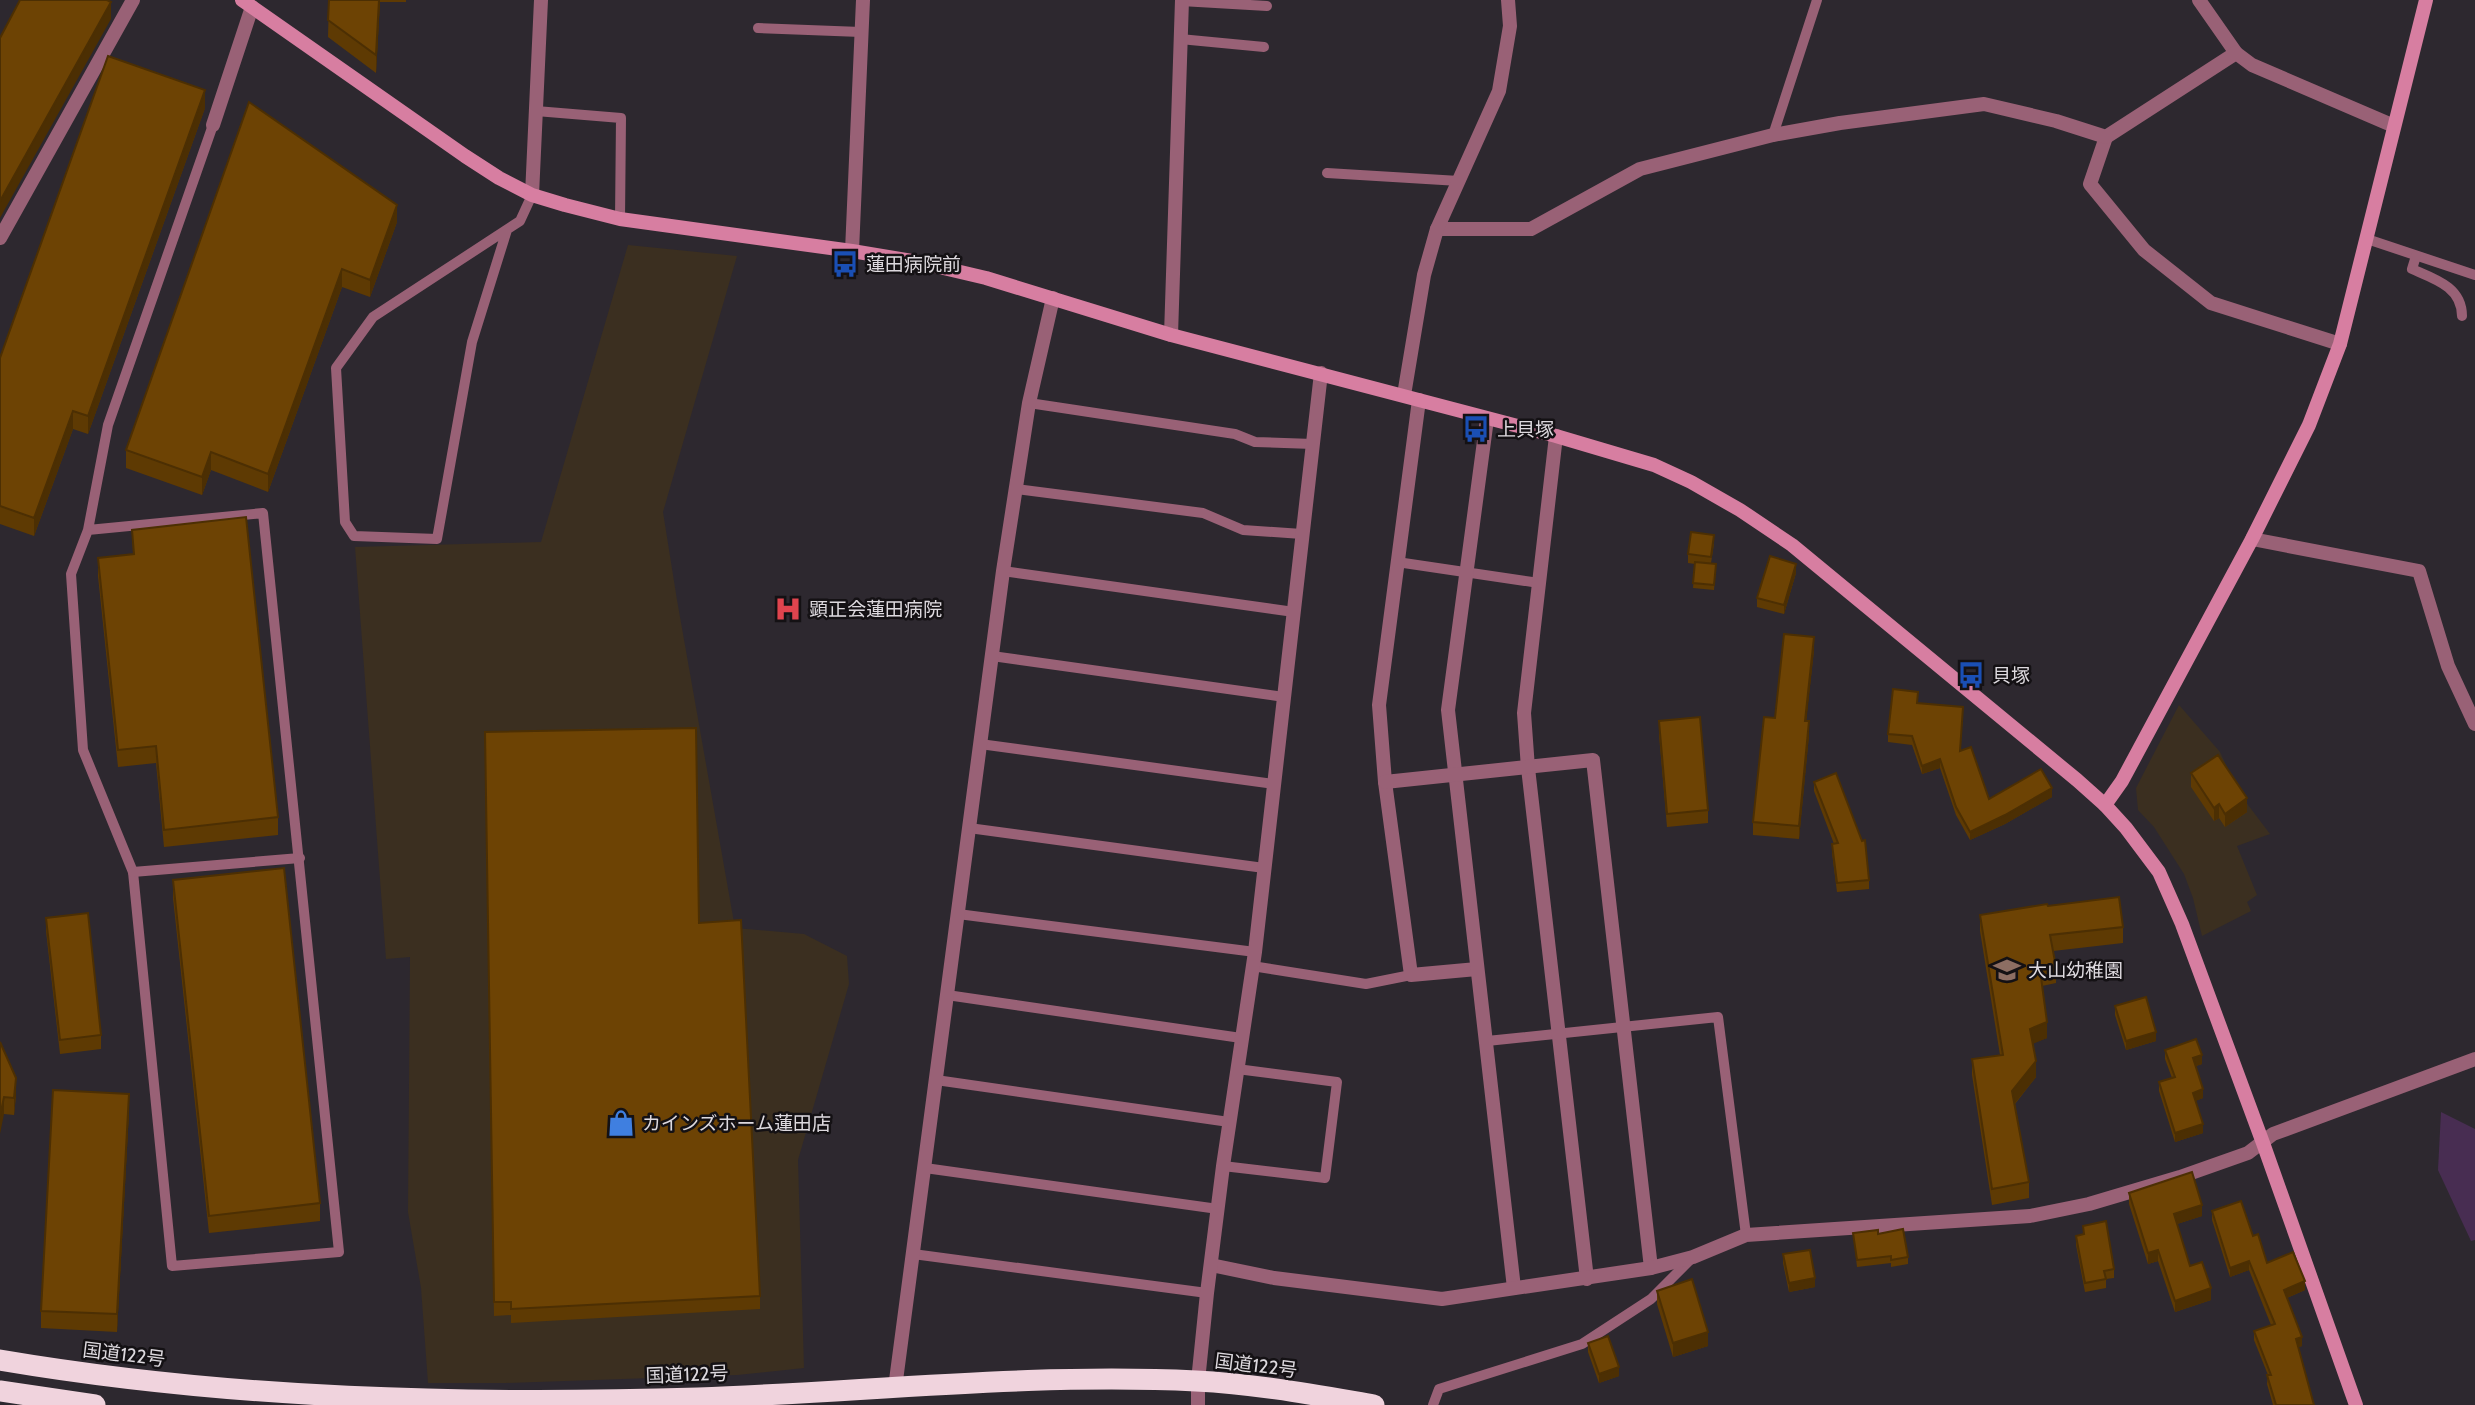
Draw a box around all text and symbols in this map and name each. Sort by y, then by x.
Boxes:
bus stop icon: 蓮田病院前 [830,249,860,279]
place label: 蓮田病院前 [866,253,961,276]
bus stop icon: 上貝塚 [1461,414,1491,444]
place label: 上貝塚 [1497,418,1554,441]
hospital icon: 顕正会蓮田病院 [773,594,803,624]
place label: 顕正会蓮田病院 [809,598,942,621]
bus stop icon: 貝塚 [1956,660,1986,690]
place label: 貝塚 [1992,664,2030,687]
school or university icon: 大山幼稚園 [1992,955,2022,985]
place label: 大山幼稚園 [2028,959,2123,982]
shop icon: カインズホーム蓮田店 [606,1108,636,1138]
place label: カインズホーム蓮田店 [642,1112,831,1135]
street label: 国道122号 [81,1338,167,1371]
street label: 国道122号 [1213,1349,1299,1382]
street label: 国道122号 [645,1362,729,1387]

